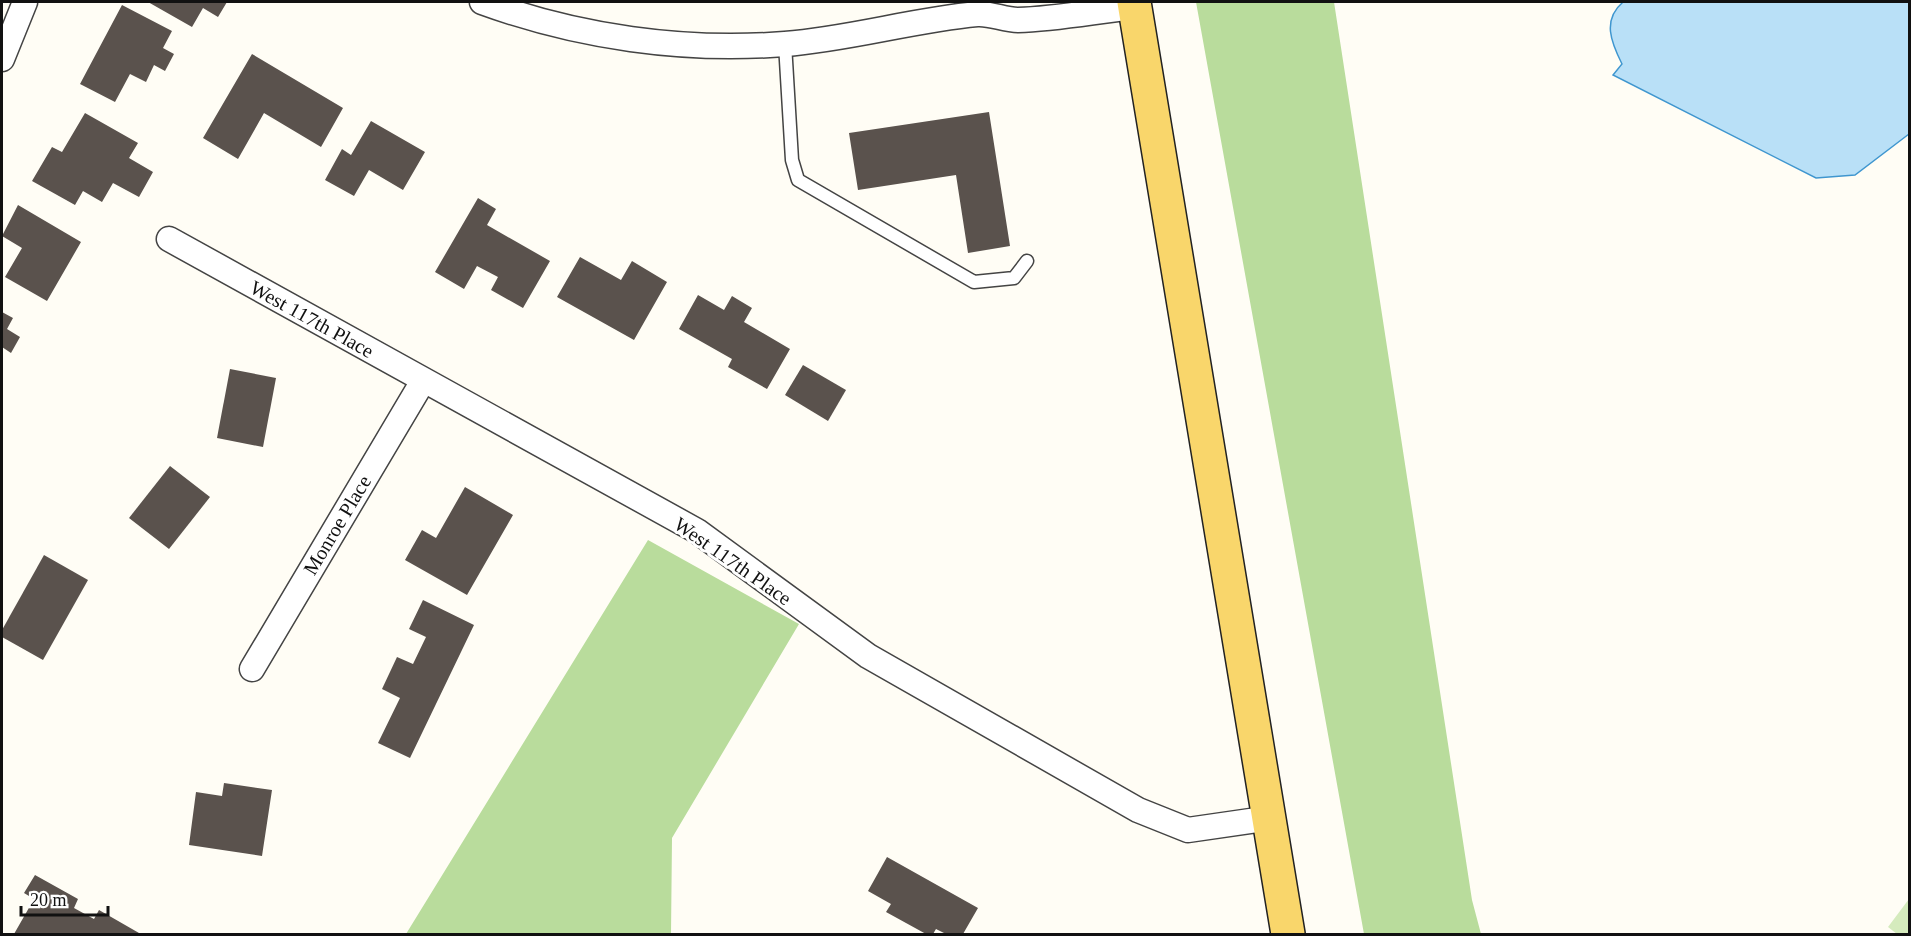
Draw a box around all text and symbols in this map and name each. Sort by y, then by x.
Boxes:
street label: West 117th Place [246,276,378,362]
street label: Monroe Place [299,471,375,579]
street label: West 117th Place [670,513,796,610]
scale bar [21,879,108,917]
text: 20 m [30,890,67,910]

